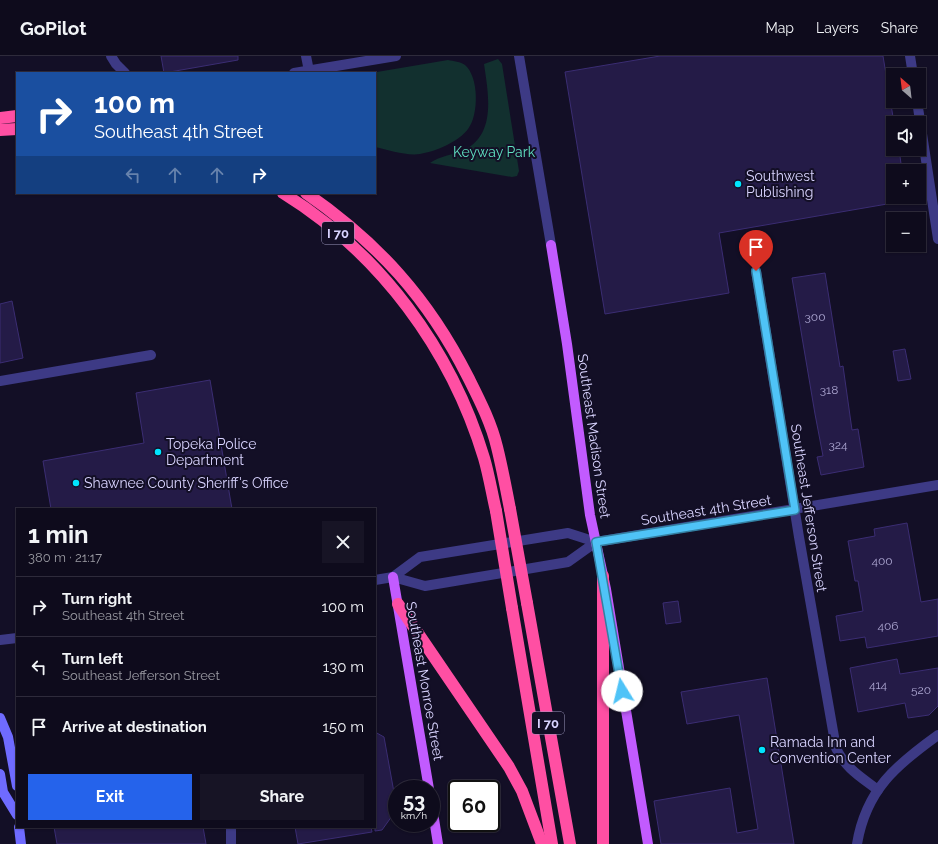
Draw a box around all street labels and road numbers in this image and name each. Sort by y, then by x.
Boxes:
road number: I 70 [322,222,354,244]
street label: Southeast Madison Street [575,353,614,520]
street label: Southeast Jefferson Street [788,423,830,593]
street label: Southeast 4th Street [640,492,773,528]
street label: Southeast Monroe Street [403,600,447,762]
road number: I 70 [532,712,564,734]

